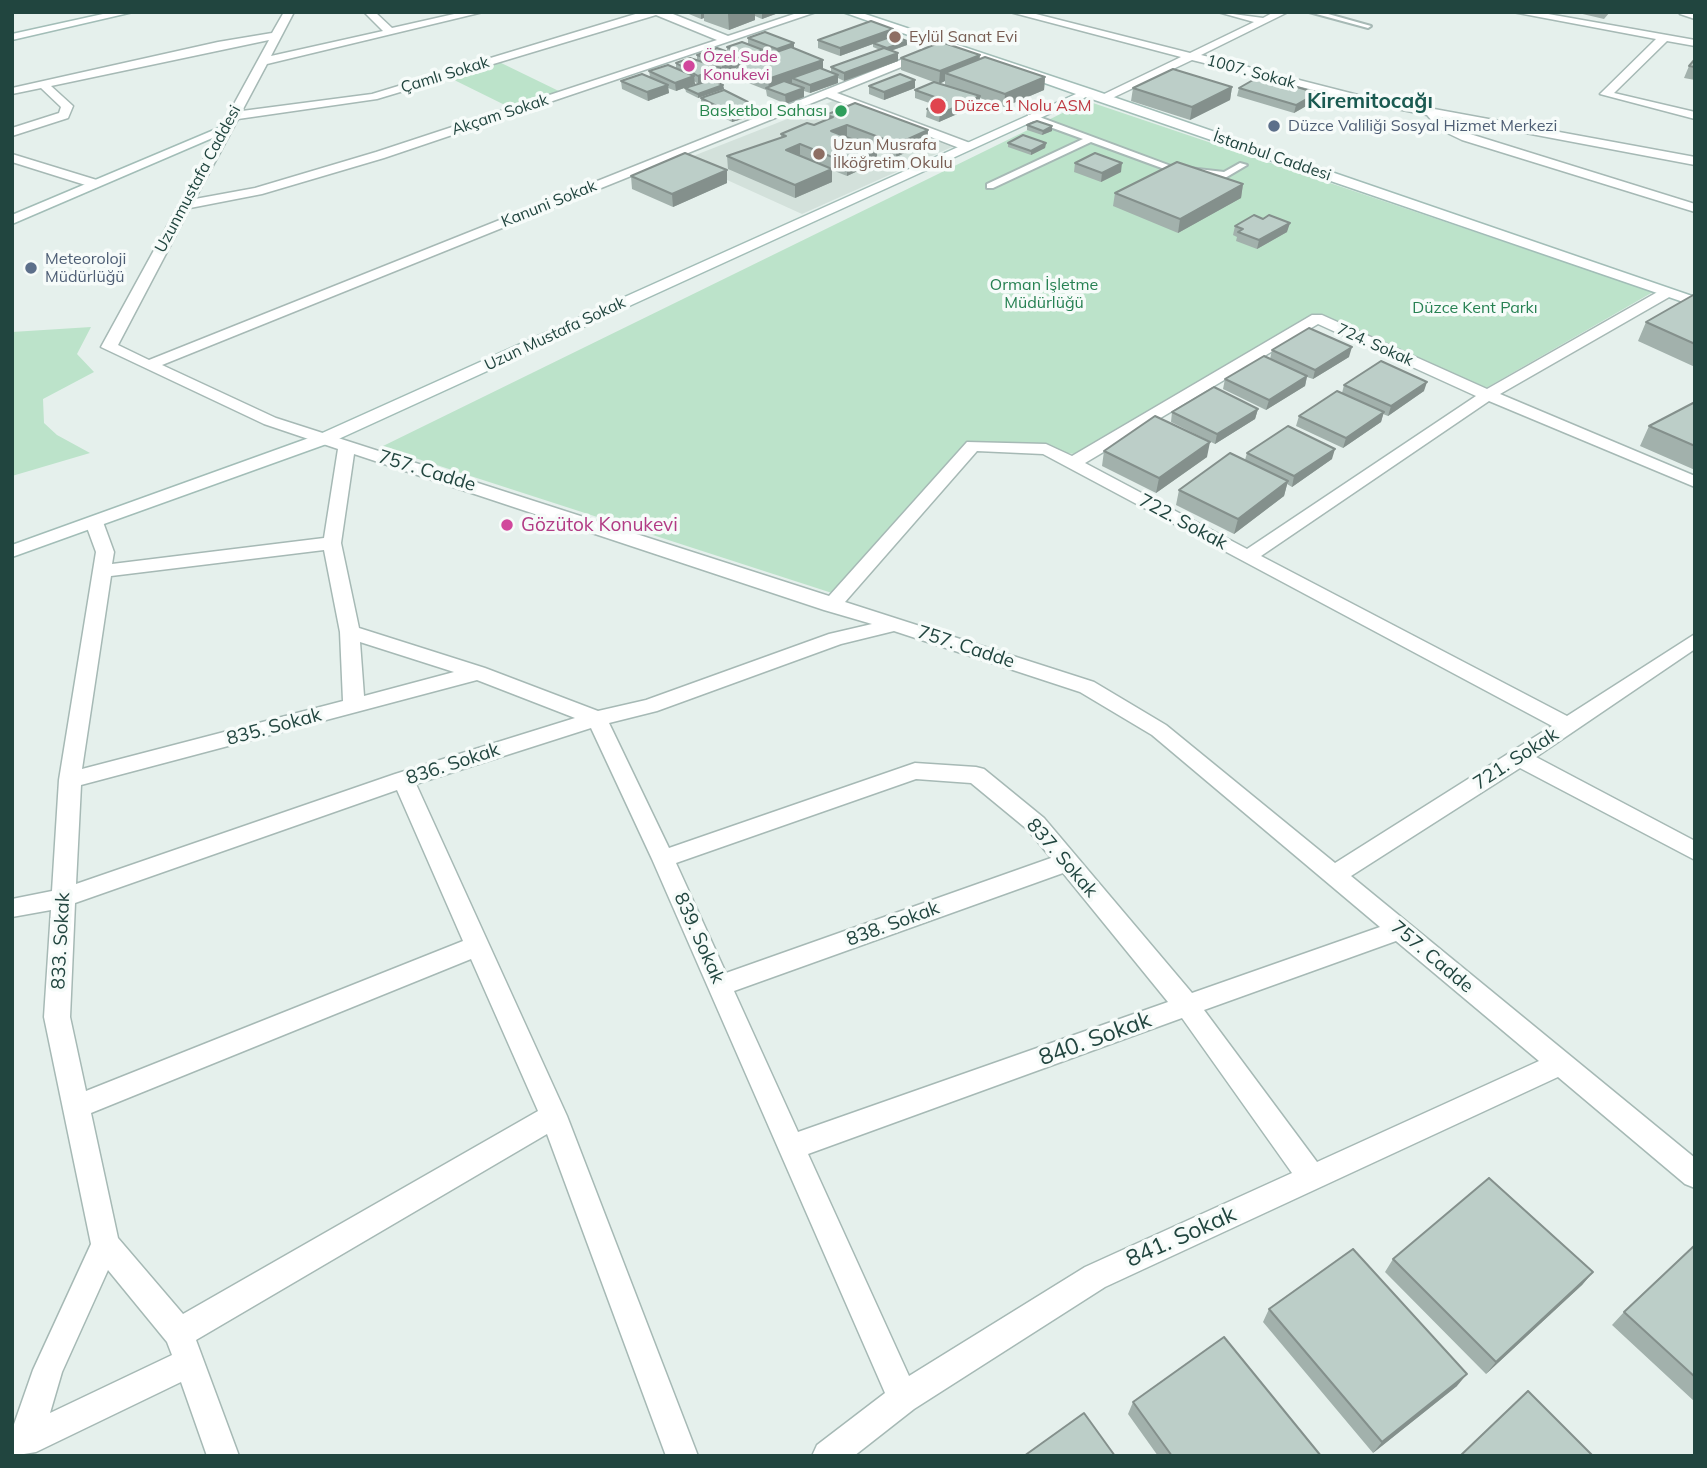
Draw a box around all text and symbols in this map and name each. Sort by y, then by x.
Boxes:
place label: Eylül Sanat Evi [909,27,1018,47]
marker: Eylül Sanat Evi [887,29,903,45]
place label: Özel Sude Konukevi [703,47,778,85]
street label: 1007. Sokak [1204,51,1298,93]
street label: Çamlı Sokak [399,52,491,98]
marker: Özel Sude Konukevi [681,58,697,74]
district label: Kiremitocağı [1307,89,1433,115]
street label: Akçam Sokak [449,90,551,140]
marker: Düzce 1 Nolu ASM [928,96,948,116]
place label: Düzce 1 Nolu ASM [954,96,1091,116]
place label: Basketbol Sahası [699,101,827,121]
street label: Uzunmustafa Caddesi [151,102,245,256]
marker: Basketbol Sahası [833,103,849,119]
place label: Düzce Valiliği Sosyal Hizmet Merkezi [1288,116,1557,136]
marker: Düzce Valiliği Sosyal Hizmet Merkezi [1266,118,1282,134]
street label: İstanbul Caddesi [1211,127,1333,185]
place label: Uzun Musrafa İlköğretim Okulu [833,135,953,173]
marker: Uzun Musrafa İlköğretim Okulu [811,146,827,162]
street label: Kanuni Sokak [499,176,599,232]
place label: Meteoroloji Müdürlüğü [45,249,126,287]
marker: Meteoroloji Müdürlüğü [23,260,39,276]
park label: Orman İşletme Müdürlüğü [990,275,1098,313]
street label: Uzun Mustafa Sokak [482,293,628,375]
park label: Düzce Kent Parkı [1412,298,1538,318]
street label: 724. Sokak [1334,320,1416,370]
street label: 757. Cadde [376,445,478,497]
street label: 722. Sokak [1135,489,1231,555]
place label: Gözütok Konukevi [521,514,678,536]
marker: Gözütok Konukevi [499,517,515,533]
street label: 757. Cadde [915,621,1017,673]
street label: 835. Sokak [224,703,324,751]
street label: 721. Sokak [1469,723,1563,795]
street label: 836. Sokak [403,738,503,790]
street label: 837. Sokak [1022,814,1102,902]
street label: 839. Sokak [669,889,729,987]
street label: 833. Sokak [47,892,75,990]
street label: 838. Sokak [844,897,942,951]
street label: 757. Cadde [1386,916,1478,998]
street label: 840. Sokak [1035,1006,1155,1072]
street label: 841. Sokak [1122,1201,1240,1273]

